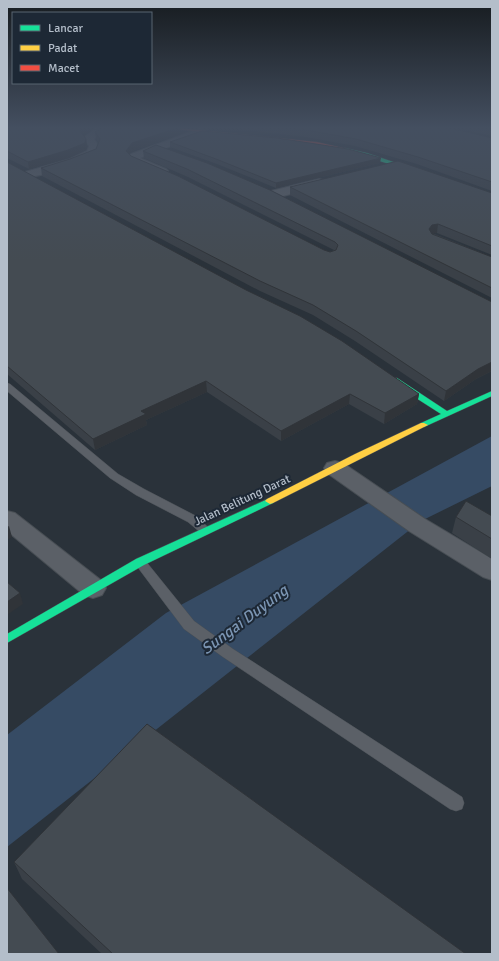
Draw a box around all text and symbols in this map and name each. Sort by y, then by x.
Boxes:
legend [12,12,152,84]
text: Lancar [48,21,84,36]
text: Padat [48,41,77,56]
text: Macet [48,61,80,76]
street label: Jalan Belitung Darat [192,472,293,529]
water label: Sungai Duyung [197,580,293,659]

